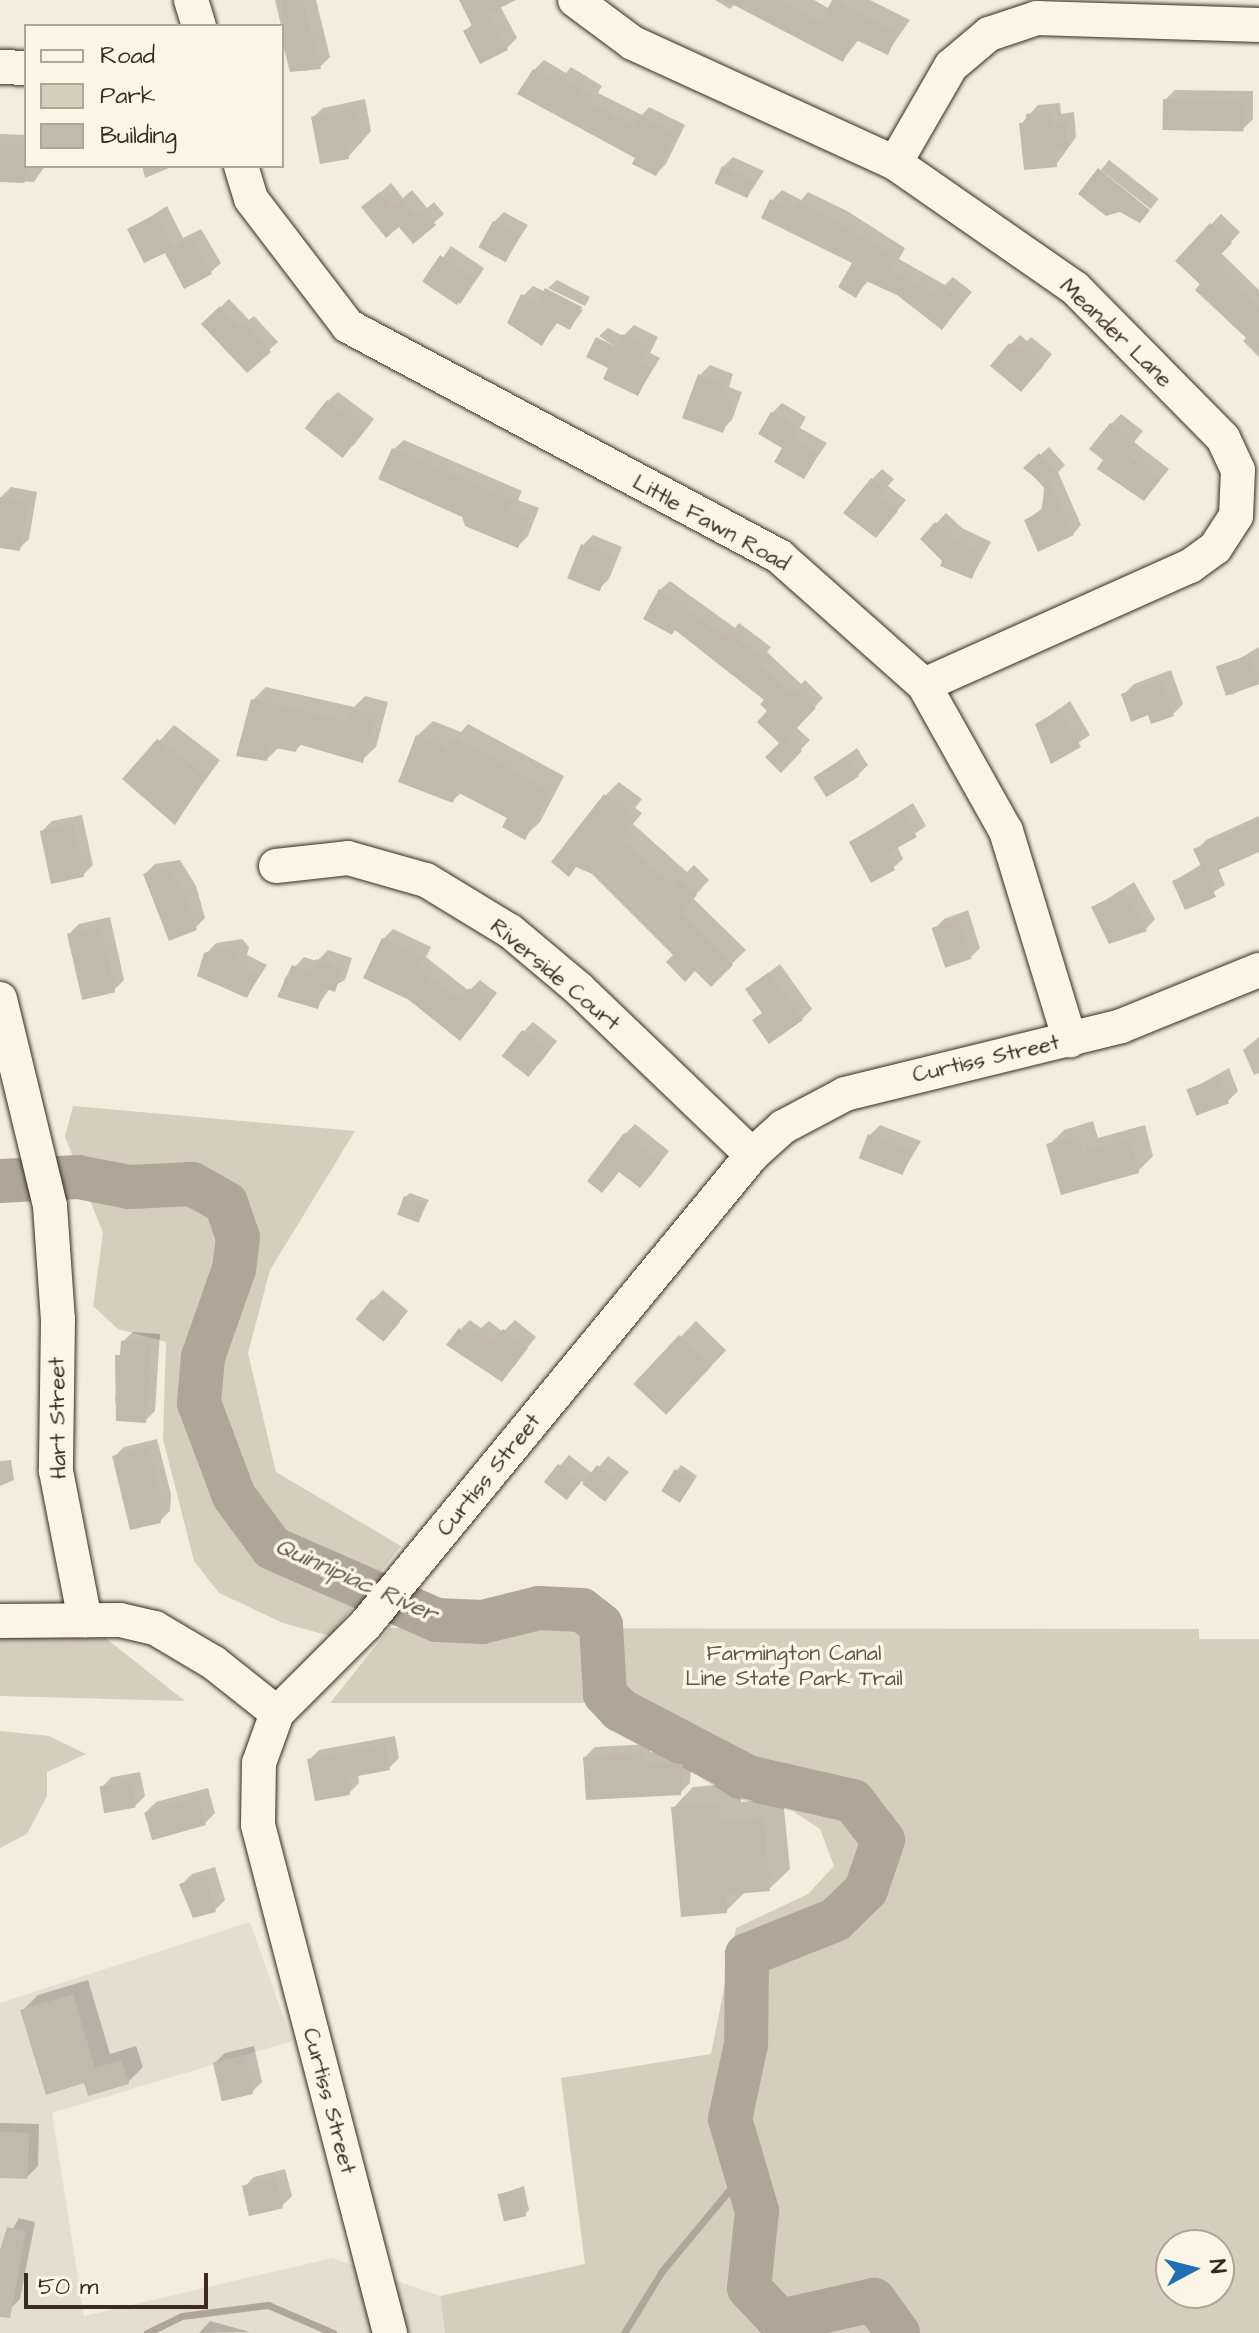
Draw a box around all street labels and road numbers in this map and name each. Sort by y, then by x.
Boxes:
street label: Meander Lane [1054,273,1178,393]
street label: Little Fawn Road [628,469,794,577]
street label: Riverside Court [485,913,625,1037]
street label: Curtiss Street [910,1029,1062,1089]
street label: Hart Street [44,1357,72,1479]
street label: Curtiss Street [432,1408,546,1542]
street label: Curtiss Street [297,2025,361,2177]

